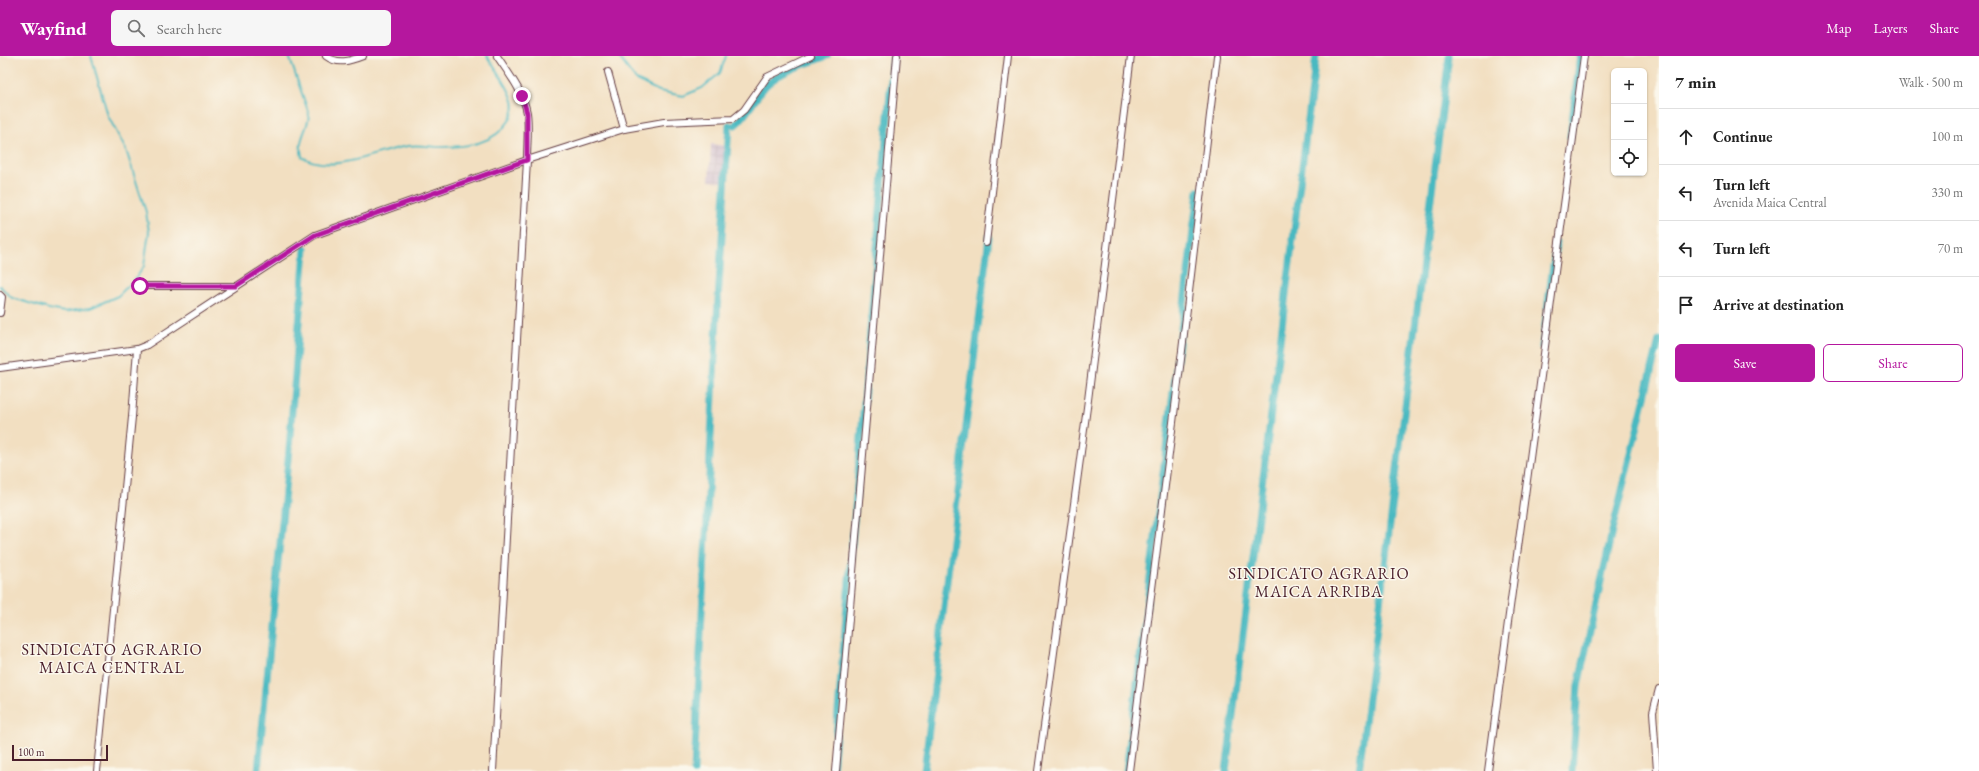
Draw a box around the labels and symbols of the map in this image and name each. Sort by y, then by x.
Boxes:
route end [513,87,531,105]
route start [131,277,149,295]
district label: SINDICATO AGRARIO MAICA ARRIBA [1228,563,1410,602]
district label: SINDICATO AGRARIO MAICA CENTRAL [21,639,203,678]
scale bar [12,743,108,762]

